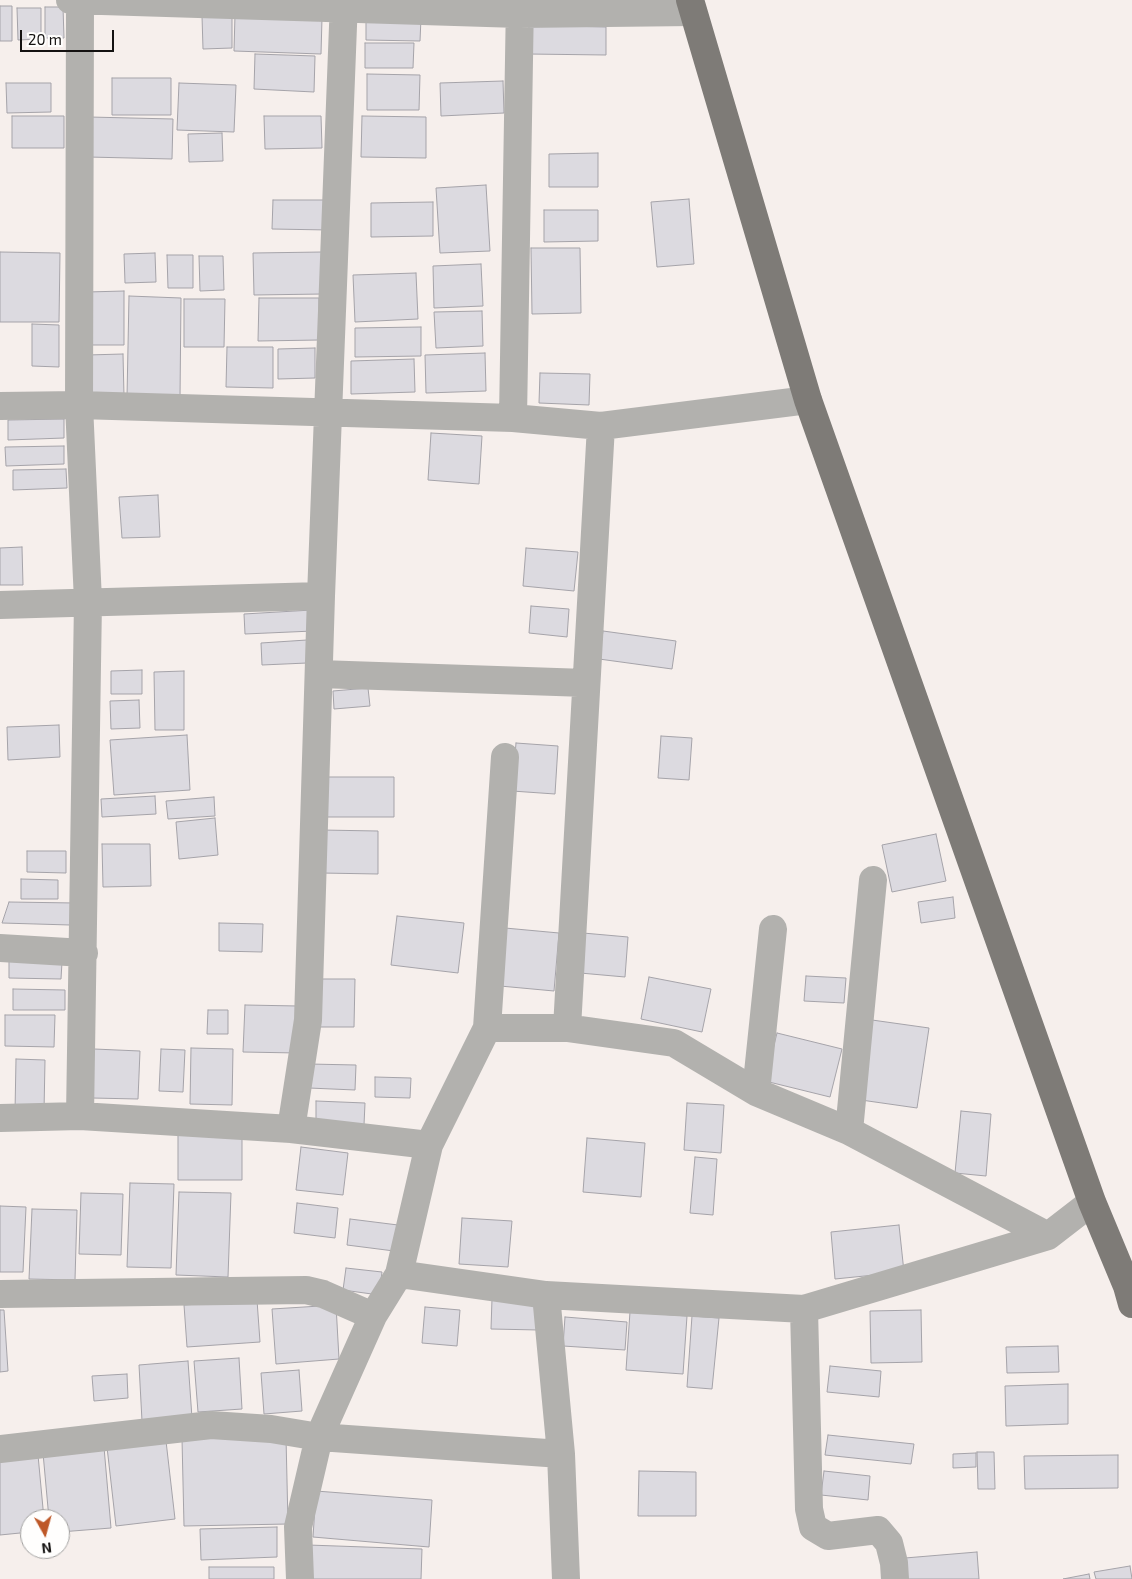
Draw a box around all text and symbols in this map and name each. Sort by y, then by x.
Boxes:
scale bar [22,20,116,52]
text: 20 m [28,30,62,48]
north arrow [20,1509,70,1559]
text: N [41,1539,53,1557]

